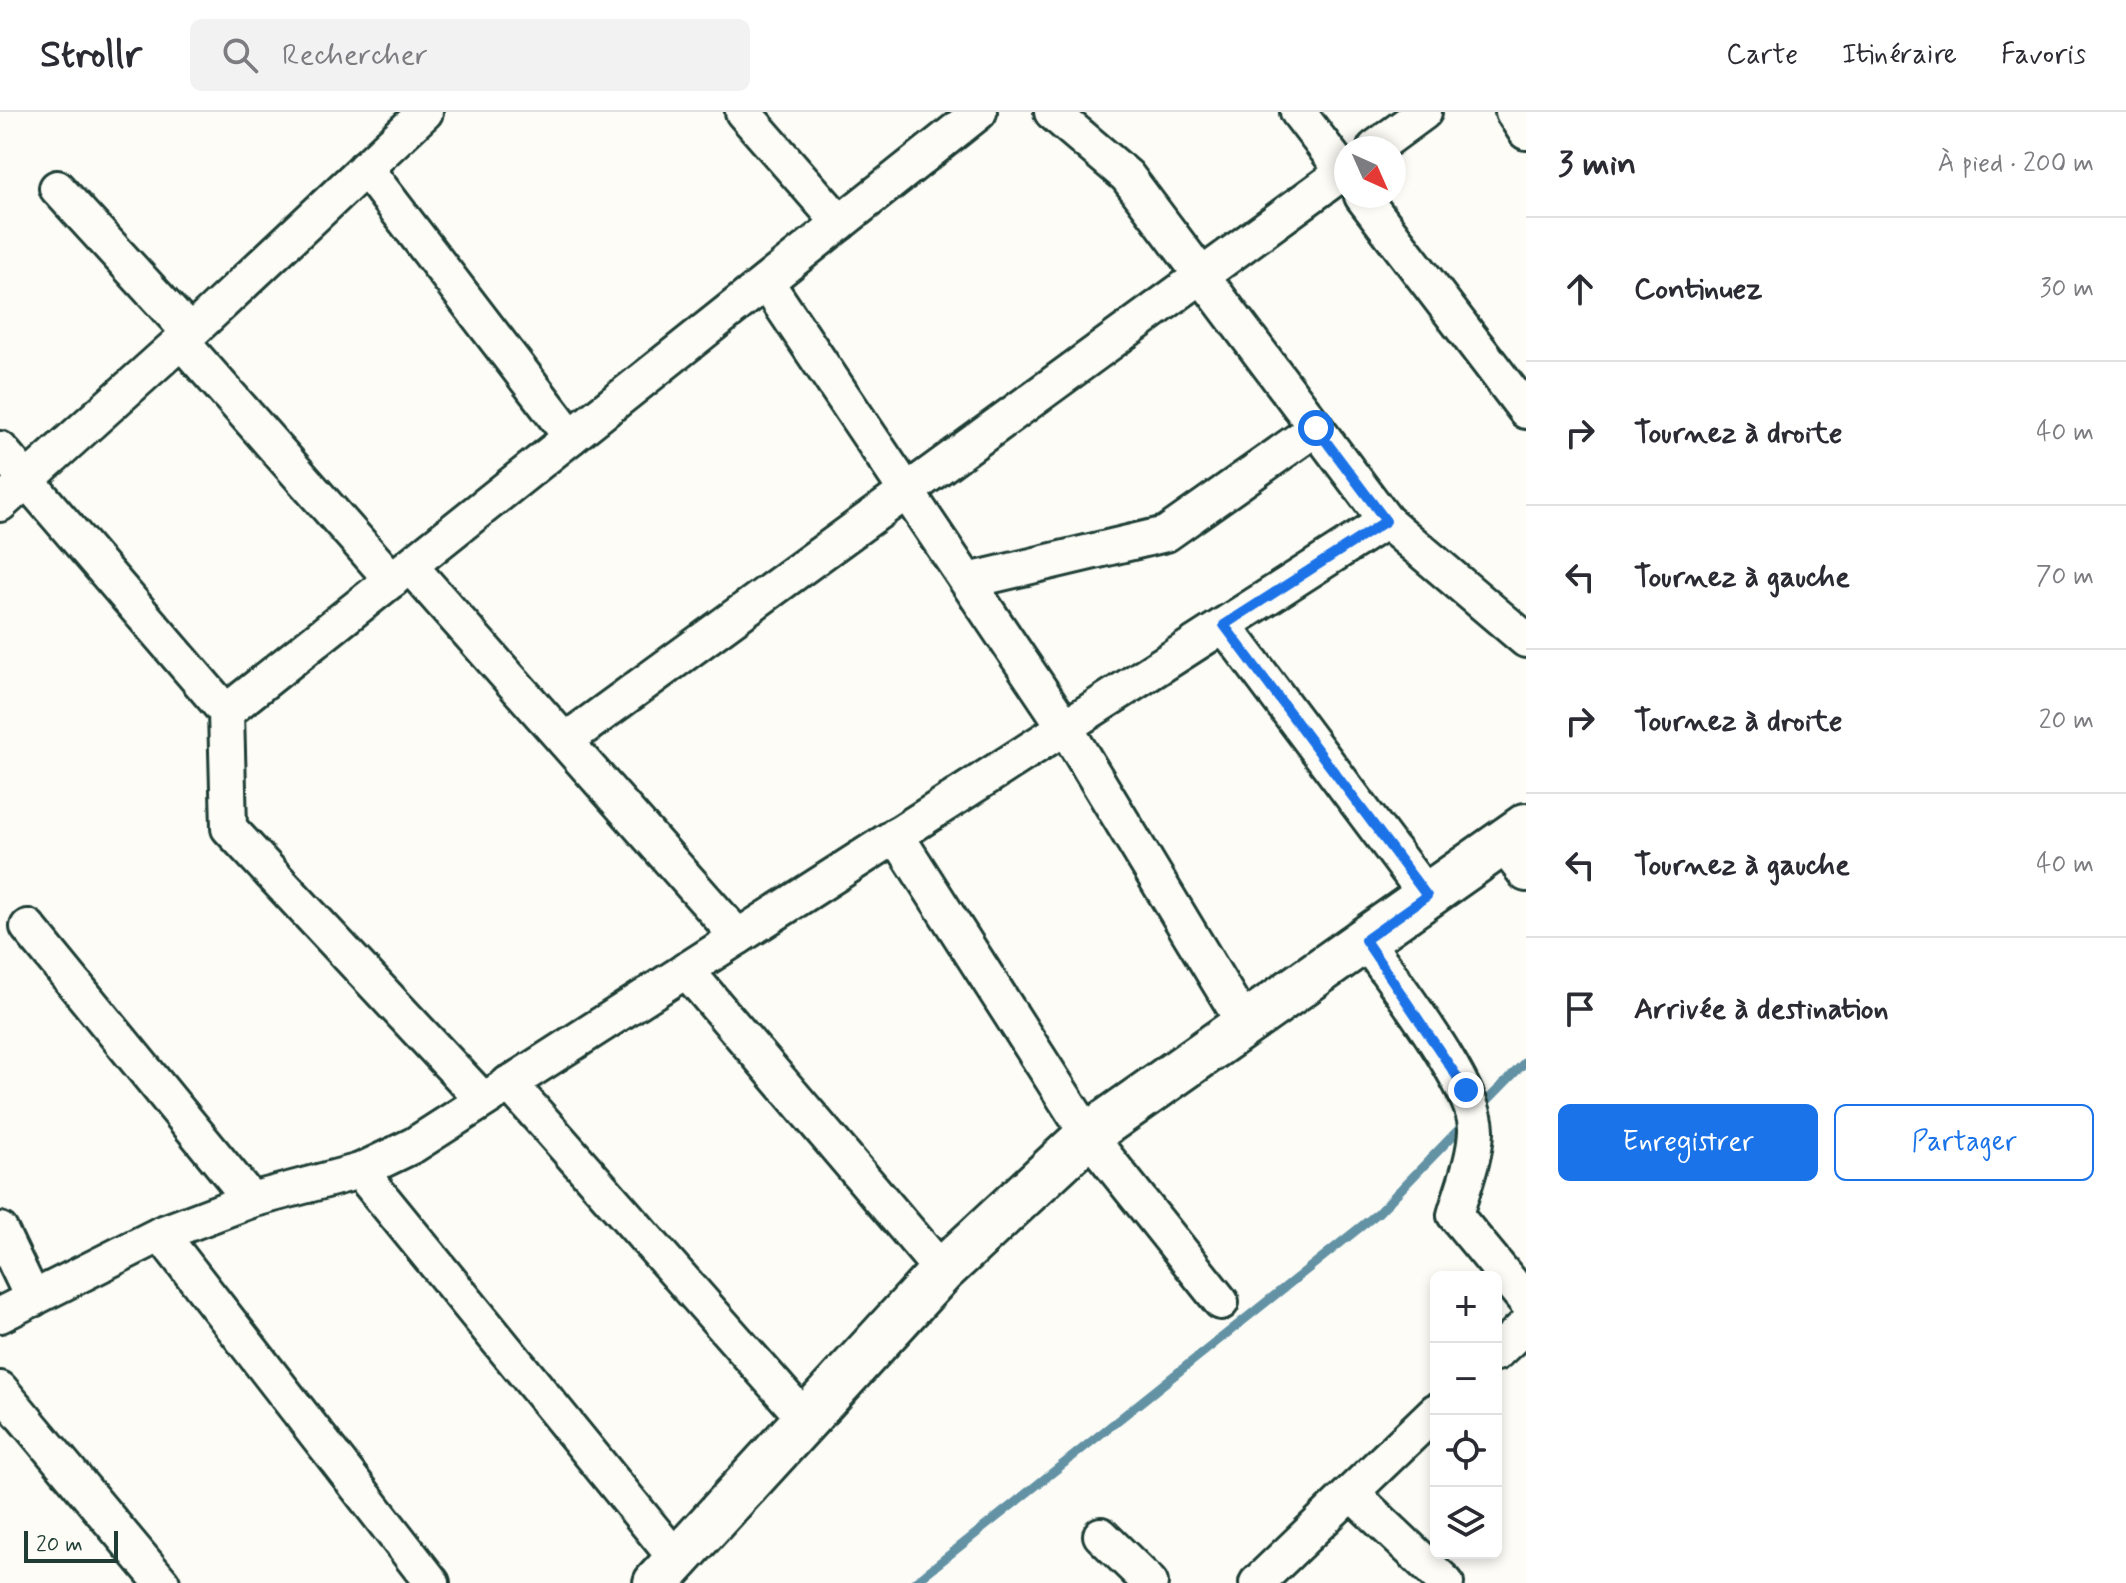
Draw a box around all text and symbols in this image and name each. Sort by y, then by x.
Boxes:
search box [190,19,750,91]
text: Strollr [40,31,142,80]
icon: search [218,33,262,77]
text: Rechercher [282,36,428,75]
text: Carte [1726,37,1798,74]
text: Itinéraire [1842,37,1957,74]
text: Favoris [2001,37,2086,74]
north arrow [1334,136,1406,208]
text: 3 min [1558,142,1636,187]
text: À pied · 200 m [1938,147,2094,181]
icon: ahead [1558,267,1602,311]
text: Continuez [1634,270,1763,309]
text: 30 m [2040,272,2094,306]
route start [1298,410,1334,446]
icon: right [1558,411,1602,455]
text: Tournez à droite [1634,414,1843,453]
text: 40 m [2036,416,2094,450]
icon: left [1558,555,1602,599]
text: Tournez à gauche [1634,558,1850,597]
text: 70 m [2036,560,2094,594]
icon: right [1558,699,1602,743]
text: Tournez à droite [1634,702,1843,741]
text: 20 m [2039,704,2094,738]
icon: left [1558,843,1602,887]
text: Tournez à gauche [1634,846,1850,885]
text: 40 m [2036,848,2094,882]
icon: arrive [1558,987,1602,1031]
text: Arrivée à destination [1634,990,1889,1029]
route end [1448,1072,1484,1108]
button: Enregistrer [1558,1104,1818,1181]
button: Partager [1834,1104,2094,1181]
map controls [1430,1271,1502,1559]
button: + [1430,1271,1502,1343]
button: − [1430,1343,1502,1415]
button: locate [1430,1415,1502,1487]
button: layers [1430,1487,1502,1559]
scale bar [24,1527,118,1563]
text: 20 m [36,1531,83,1559]

